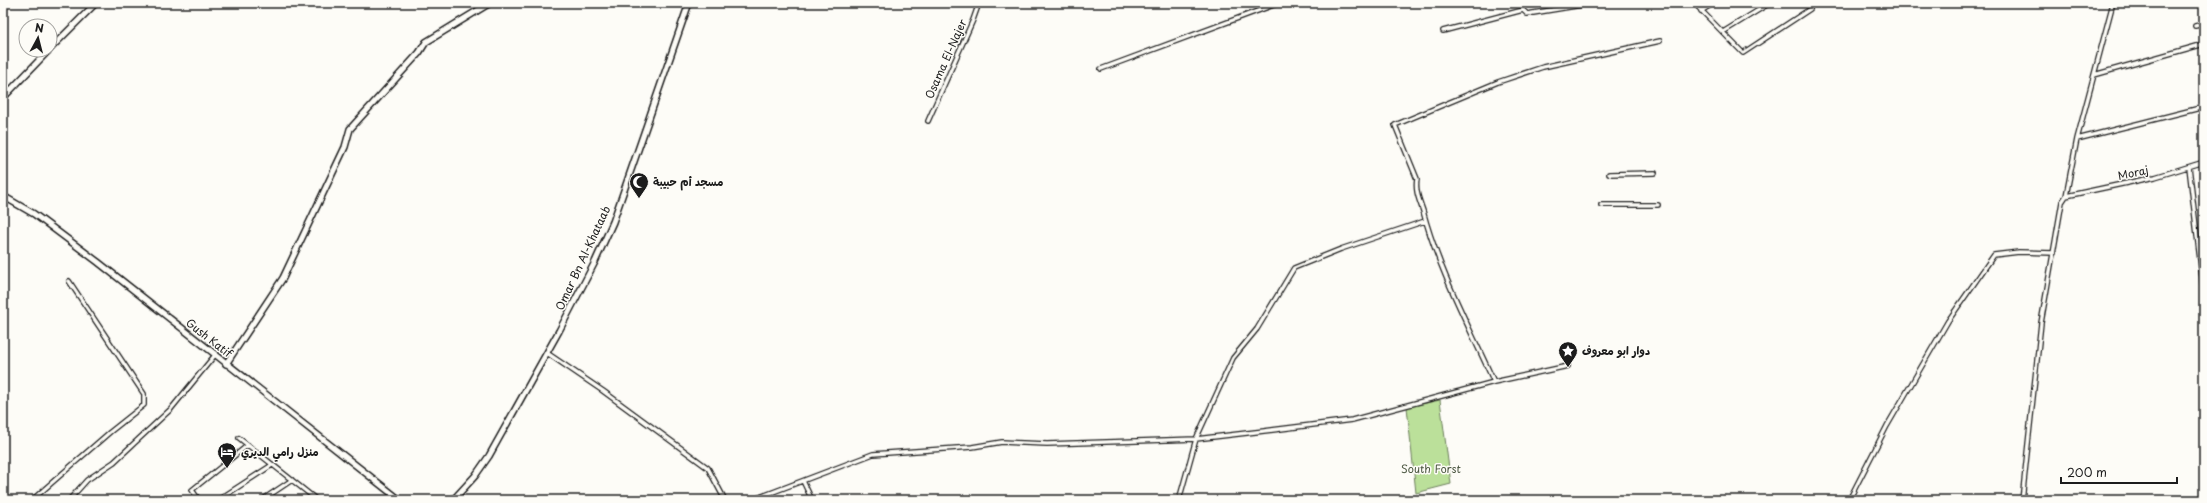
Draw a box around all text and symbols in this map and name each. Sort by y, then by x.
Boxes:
street label: Osama El-Najer [920,15,971,101]
north arrow [18,18,58,58]
text: N [34,19,45,37]
street label: Moraj [2116,161,2150,184]
mosque icon: مسجد أم حبيبة [628,171,650,199]
place label: مسجد أم حبيبة [653,173,723,191]
street label: Omar Bn Al-Khataab [551,203,614,313]
street label: Gush Katif [182,314,237,362]
place icon: دوار ابو معروف [1557,340,1579,368]
place label: دوار ابو معروف [1582,342,1650,359]
hotel icon: منزل رامي الديري [216,441,238,469]
place label: منزل رامي الديري [241,443,319,462]
scale bar [2061,459,2177,485]
park label: South Forst [1401,460,1462,477]
text: 200 m [2067,463,2107,481]

